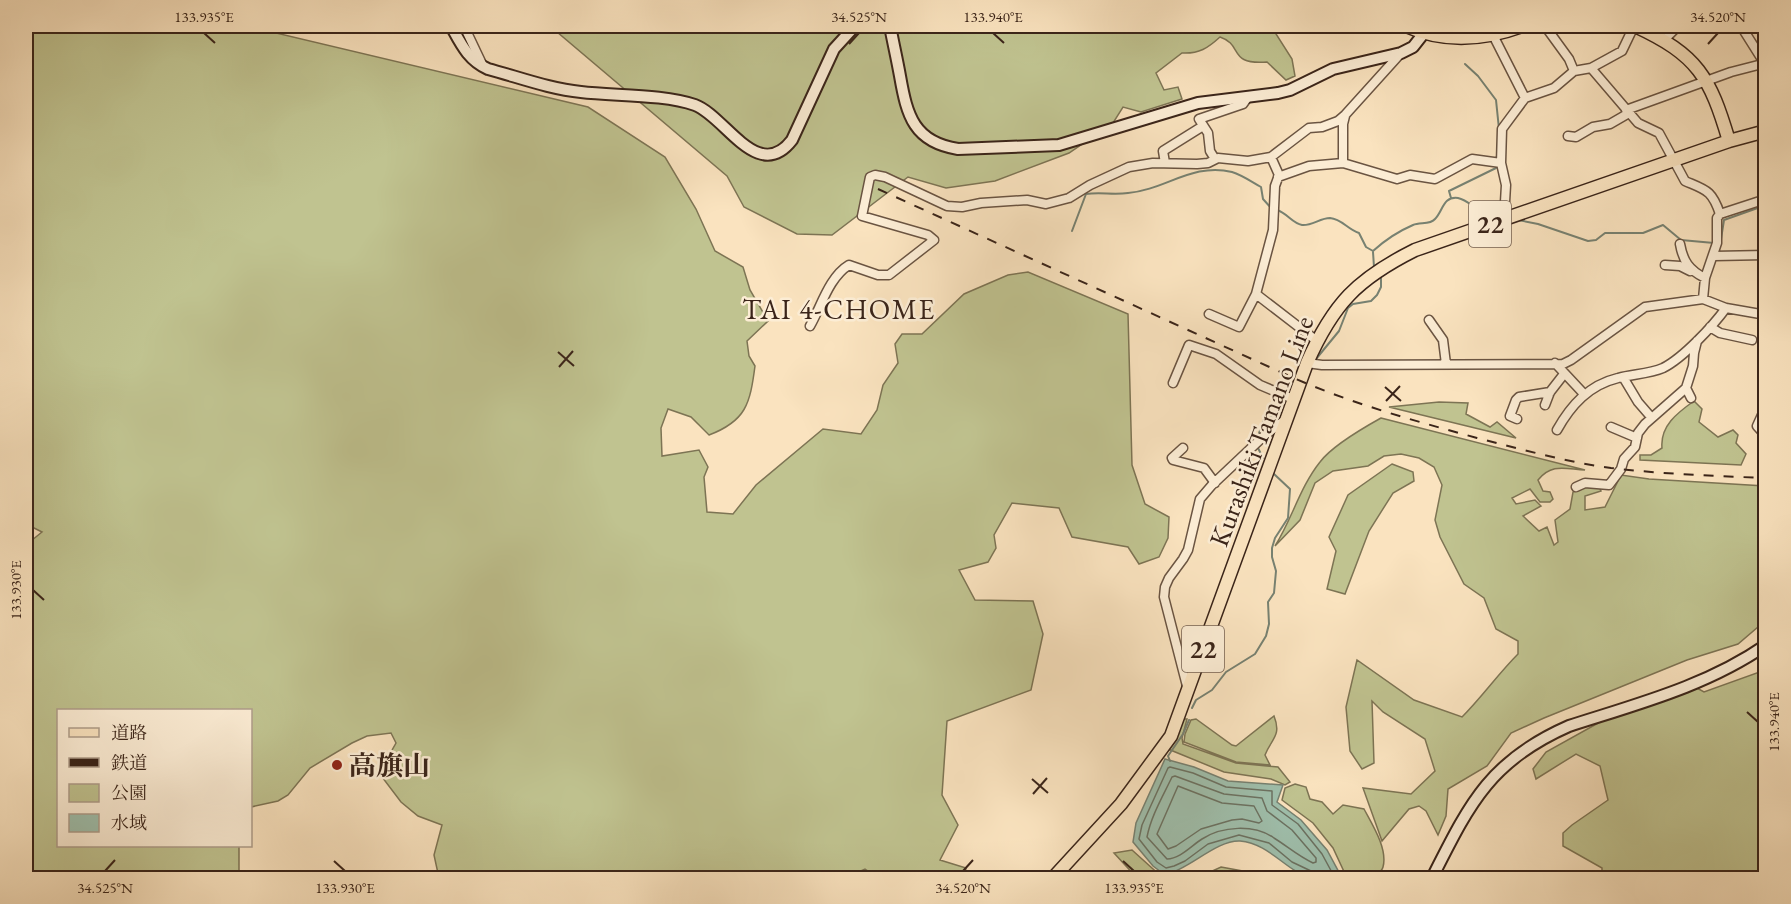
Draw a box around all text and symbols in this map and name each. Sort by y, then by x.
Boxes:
text: 133.935°E [174,7,234,26]
text: 34.525°N [831,7,887,26]
text: 133.940°E [963,7,1023,26]
text: 34.520°N [1690,7,1746,26]
road number: 22 [1469,201,1511,247]
district label: TAI 4-CHOME [742,291,936,327]
street label: Kurashiki Tamano Line [1201,311,1321,551]
text: 133.930°E [6,560,25,620]
road number: 22 [1182,626,1224,672]
text: 133.940°E [1764,692,1783,752]
legend [57,709,252,847]
text: 道路 [111,721,147,744]
place label: 高旗山 [349,748,430,783]
text: 鉄道 [111,751,147,774]
marker: 高旗山 [330,758,344,772]
text: 公園 [111,781,147,804]
text: 水域 [111,811,147,834]
text: 34.525°N [77,878,133,897]
text: 133.930°E [315,878,375,897]
text: 34.520°N [935,878,991,897]
text: 133.935°E [1104,878,1164,897]

